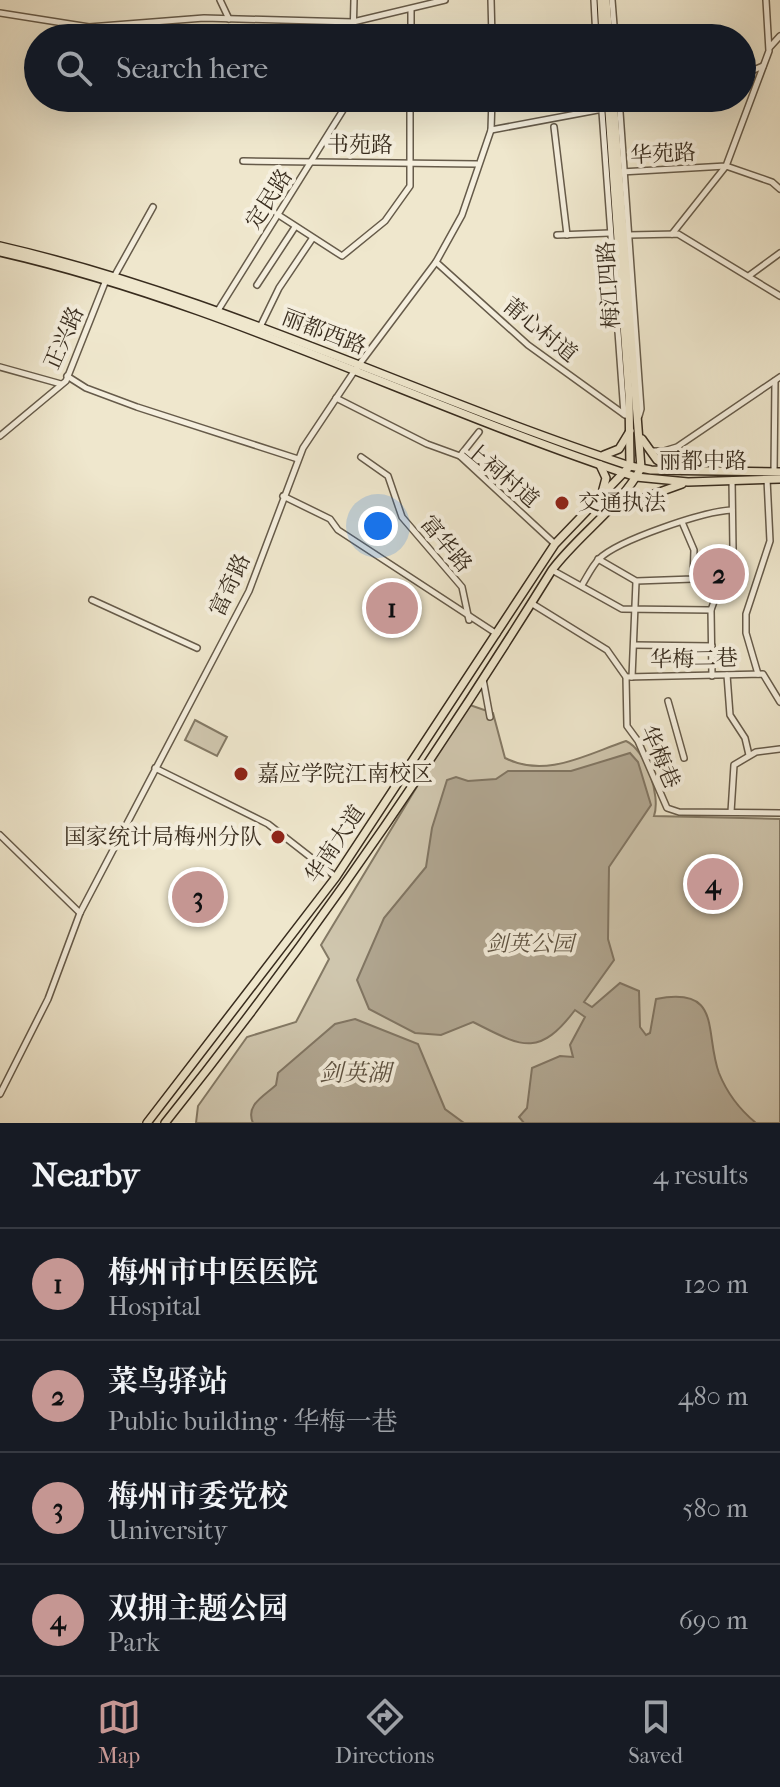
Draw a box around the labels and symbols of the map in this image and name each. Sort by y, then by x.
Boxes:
street label: 书苑路 [327,132,393,158]
street label: 华苑路 [629,139,697,169]
street label: 定民路 [240,164,298,234]
street label: 梅江四路 [593,240,625,330]
street label: 莆心村道 [498,292,582,368]
street label: 正兴路 [39,303,89,373]
street label: 丽都西路 [278,304,370,360]
street label: 上祠村道 [460,437,544,513]
street label: 丽都中路 [659,448,747,474]
place label: 交通执法 [578,490,666,516]
marker: 交通执法 [553,494,571,512]
your location [358,506,398,546]
street label: 富华路 [415,510,477,578]
pin: 2 [693,544,745,604]
street label: 富奇路 [204,550,256,620]
pin: 1 [366,578,418,638]
street label: 华梅二巷 [650,645,738,673]
street label: 华梅巷 [635,722,685,792]
place label: 嘉应学院江南校区 [257,761,433,787]
marker: 嘉应学院江南校区 [232,765,250,783]
street label: 华南大道 [300,800,370,888]
place label: 国家统计局梅州分队 [64,824,262,850]
marker: 国家统计局梅州分队 [269,828,287,846]
pin: 4 [687,854,739,914]
pin: 3 [172,867,224,927]
park label: 剑英公园 [486,931,577,957]
water label: 剑英湖 [319,1059,395,1087]

